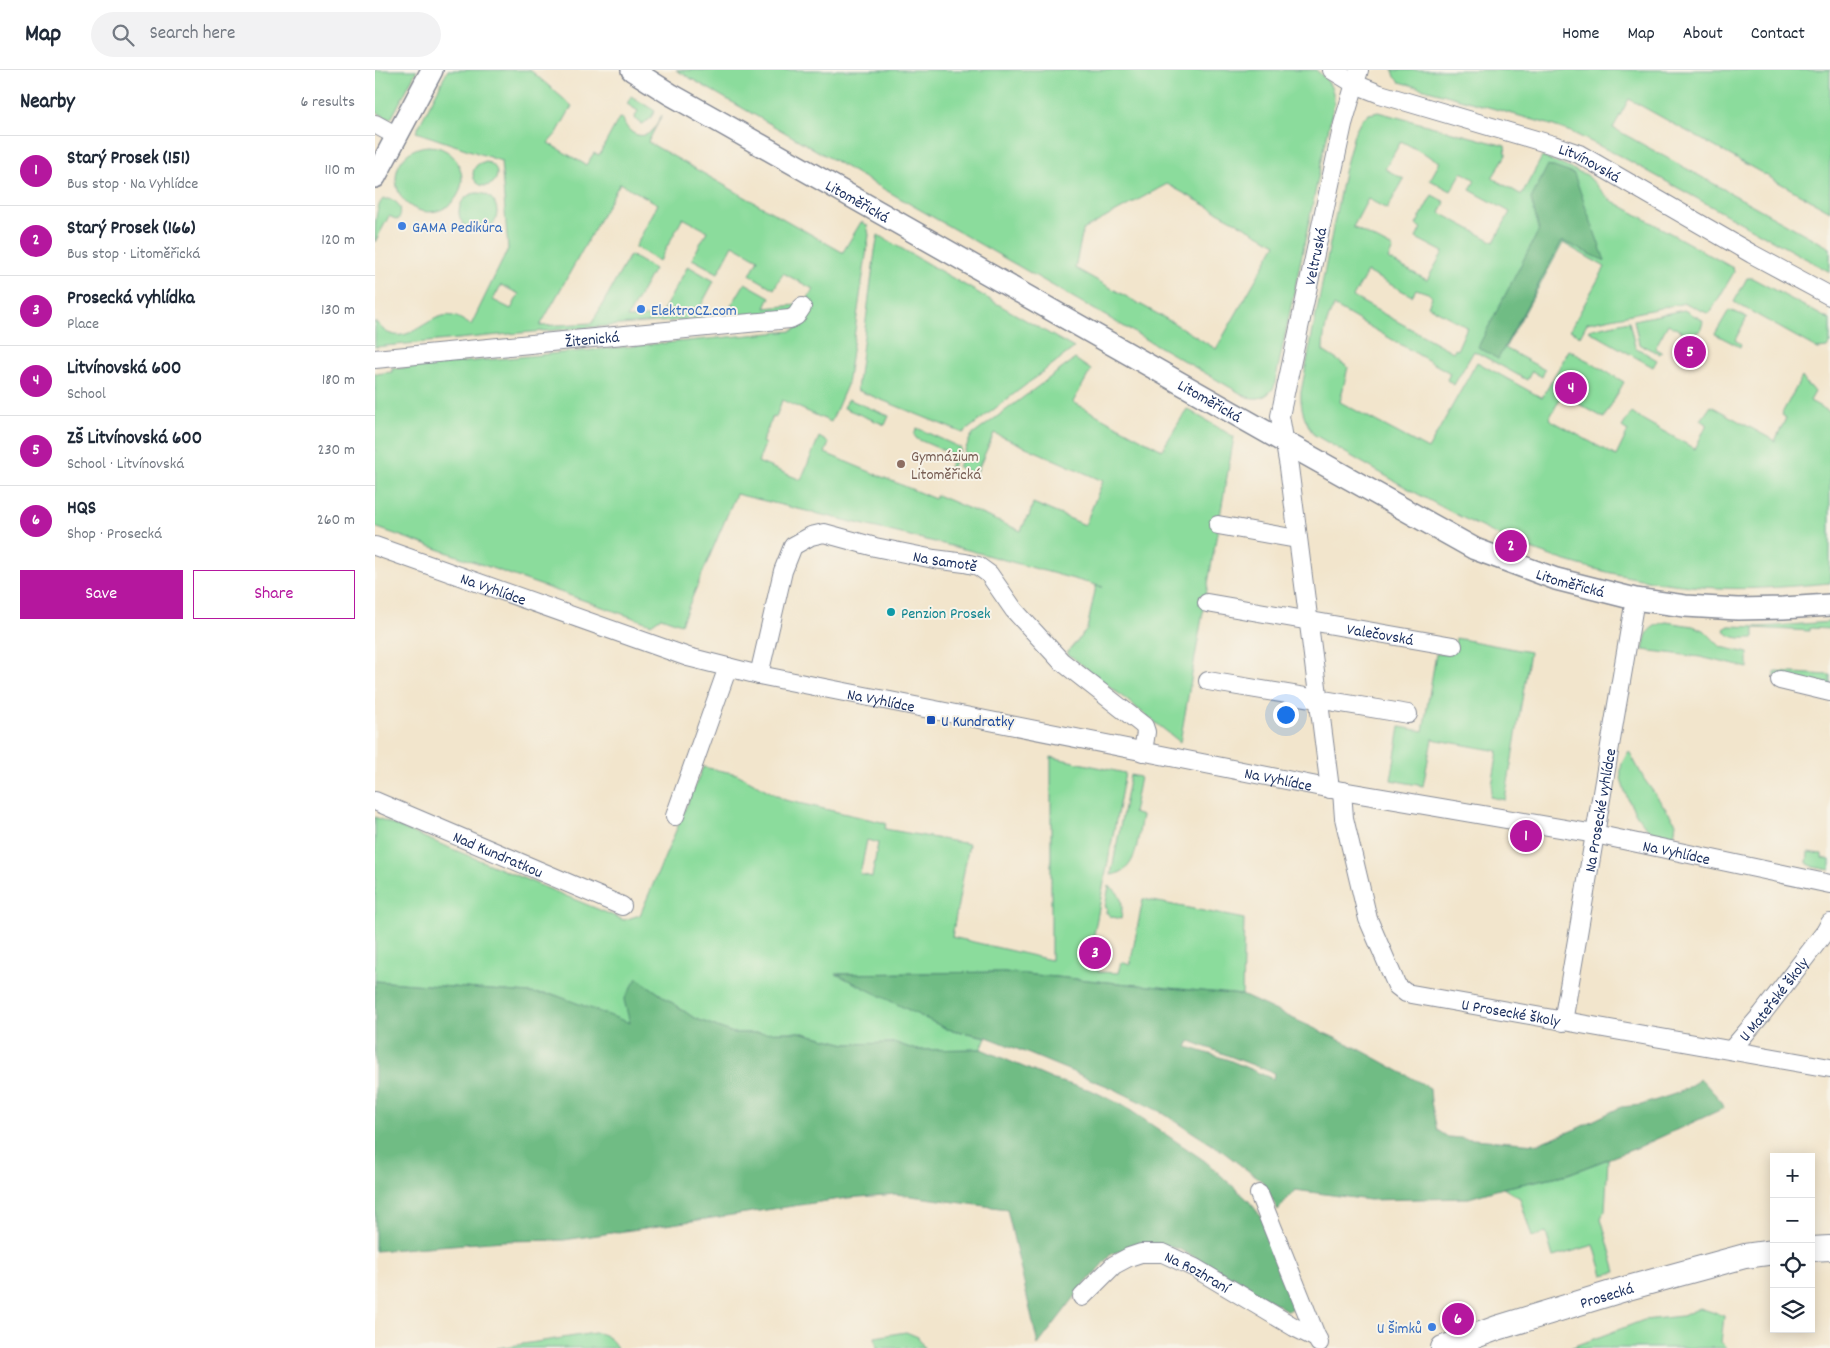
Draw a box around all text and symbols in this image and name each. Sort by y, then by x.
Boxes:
search box [91,12,441,57]
text: Map [25,18,61,52]
icon: search [109,21,137,49]
text: Search here [149,21,235,48]
text: Home [1562,22,1599,47]
text: Map [1627,22,1655,47]
text: About [1683,22,1723,47]
text: Contact [1751,22,1805,47]
text: Nearby [20,88,75,118]
text: 6 results [300,91,355,114]
street label: Litvínovská [1555,139,1624,190]
text: Starý Prosek (151) [67,146,190,173]
text: 1 [34,159,38,182]
text: 110 m [325,159,355,182]
text: Bus stop · Na Vyhlídce [67,173,198,196]
street label: Litoměřická [821,175,893,230]
text: Starý Prosek (166) [67,216,195,243]
place label: GAMA Pedikůra [412,217,503,240]
marker: GAMA Pedikůra [396,220,408,232]
street label: Veltruská [1300,226,1334,288]
text: 2 [33,229,40,252]
text: 120 m [321,229,355,252]
text: Bus stop · Litoměřická [67,243,200,266]
text: Prosecká vyhlídka [67,286,195,313]
text: 3 [32,299,40,322]
text: 130 m [321,299,355,322]
place label: ElektroCZ.com [651,300,737,323]
marker: ElektroCZ.com [635,303,647,315]
text: Place [67,313,99,336]
street label: Žitenická [564,327,620,355]
pin: 5 [1674,333,1706,371]
text: Litvínovská 600 [67,356,181,383]
text: 4 [33,369,39,392]
text: 180 m [322,369,355,392]
pin: 4 [1555,369,1587,407]
street label: Litoměřická [1173,375,1245,430]
text: School [67,383,106,406]
text: ZŠ Litvínovská 600 [67,426,202,453]
text: 5 [32,439,40,462]
text: 230 m [318,439,355,462]
place label: Gymnázium Litoměřická [911,446,981,487]
text: School · Litvínovská [67,453,184,476]
marker: Gymnázium Litoměřická [895,458,907,470]
text: HQS [67,496,96,523]
text: 6 [32,509,40,532]
text: 260 m [317,509,355,532]
text: Shop · Prosecká [67,523,162,546]
pin: 2 [1495,527,1527,565]
street label: Na Samotě [911,546,979,579]
street label: Litoměřická [1532,564,1607,605]
street label: Na Vyhlídce [457,568,529,613]
button: Save [20,570,183,619]
button: Share [193,570,355,619]
place label: Penzion Prosek [901,603,991,626]
marker: Penzion Prosek [885,606,897,618]
street label: Valečovská [1345,619,1415,653]
street label: Na Vyhlídce [845,684,917,720]
your location [1273,702,1299,728]
place label: U Kundratky [941,711,1014,734]
marker: U Kundratky [925,714,937,726]
street label: Na Prosecké vyhlídce [1580,747,1623,874]
street label: Na Vyhlídce [1242,763,1314,799]
pin: 1 [1510,817,1542,855]
street label: Nad Kundratkou [449,826,546,885]
street label: Na Vyhlídce [1640,835,1712,872]
pin: 3 [1079,934,1111,972]
street label: U Mateřské školy [1734,953,1816,1047]
street label: U Prosecké školy [1459,994,1562,1034]
map controls [1770,1153,1815,1333]
button: + [1770,1153,1815,1198]
button: − [1770,1198,1815,1243]
button: locate [1770,1243,1815,1288]
street label: Na Rozhraní [1160,1246,1234,1301]
street label: Prosecká [1577,1278,1637,1316]
button: layers [1770,1288,1815,1333]
pin: 6 [1442,1300,1474,1338]
place label: U Šimků [1377,1318,1422,1341]
marker: U Šimků [1426,1321,1438,1333]

